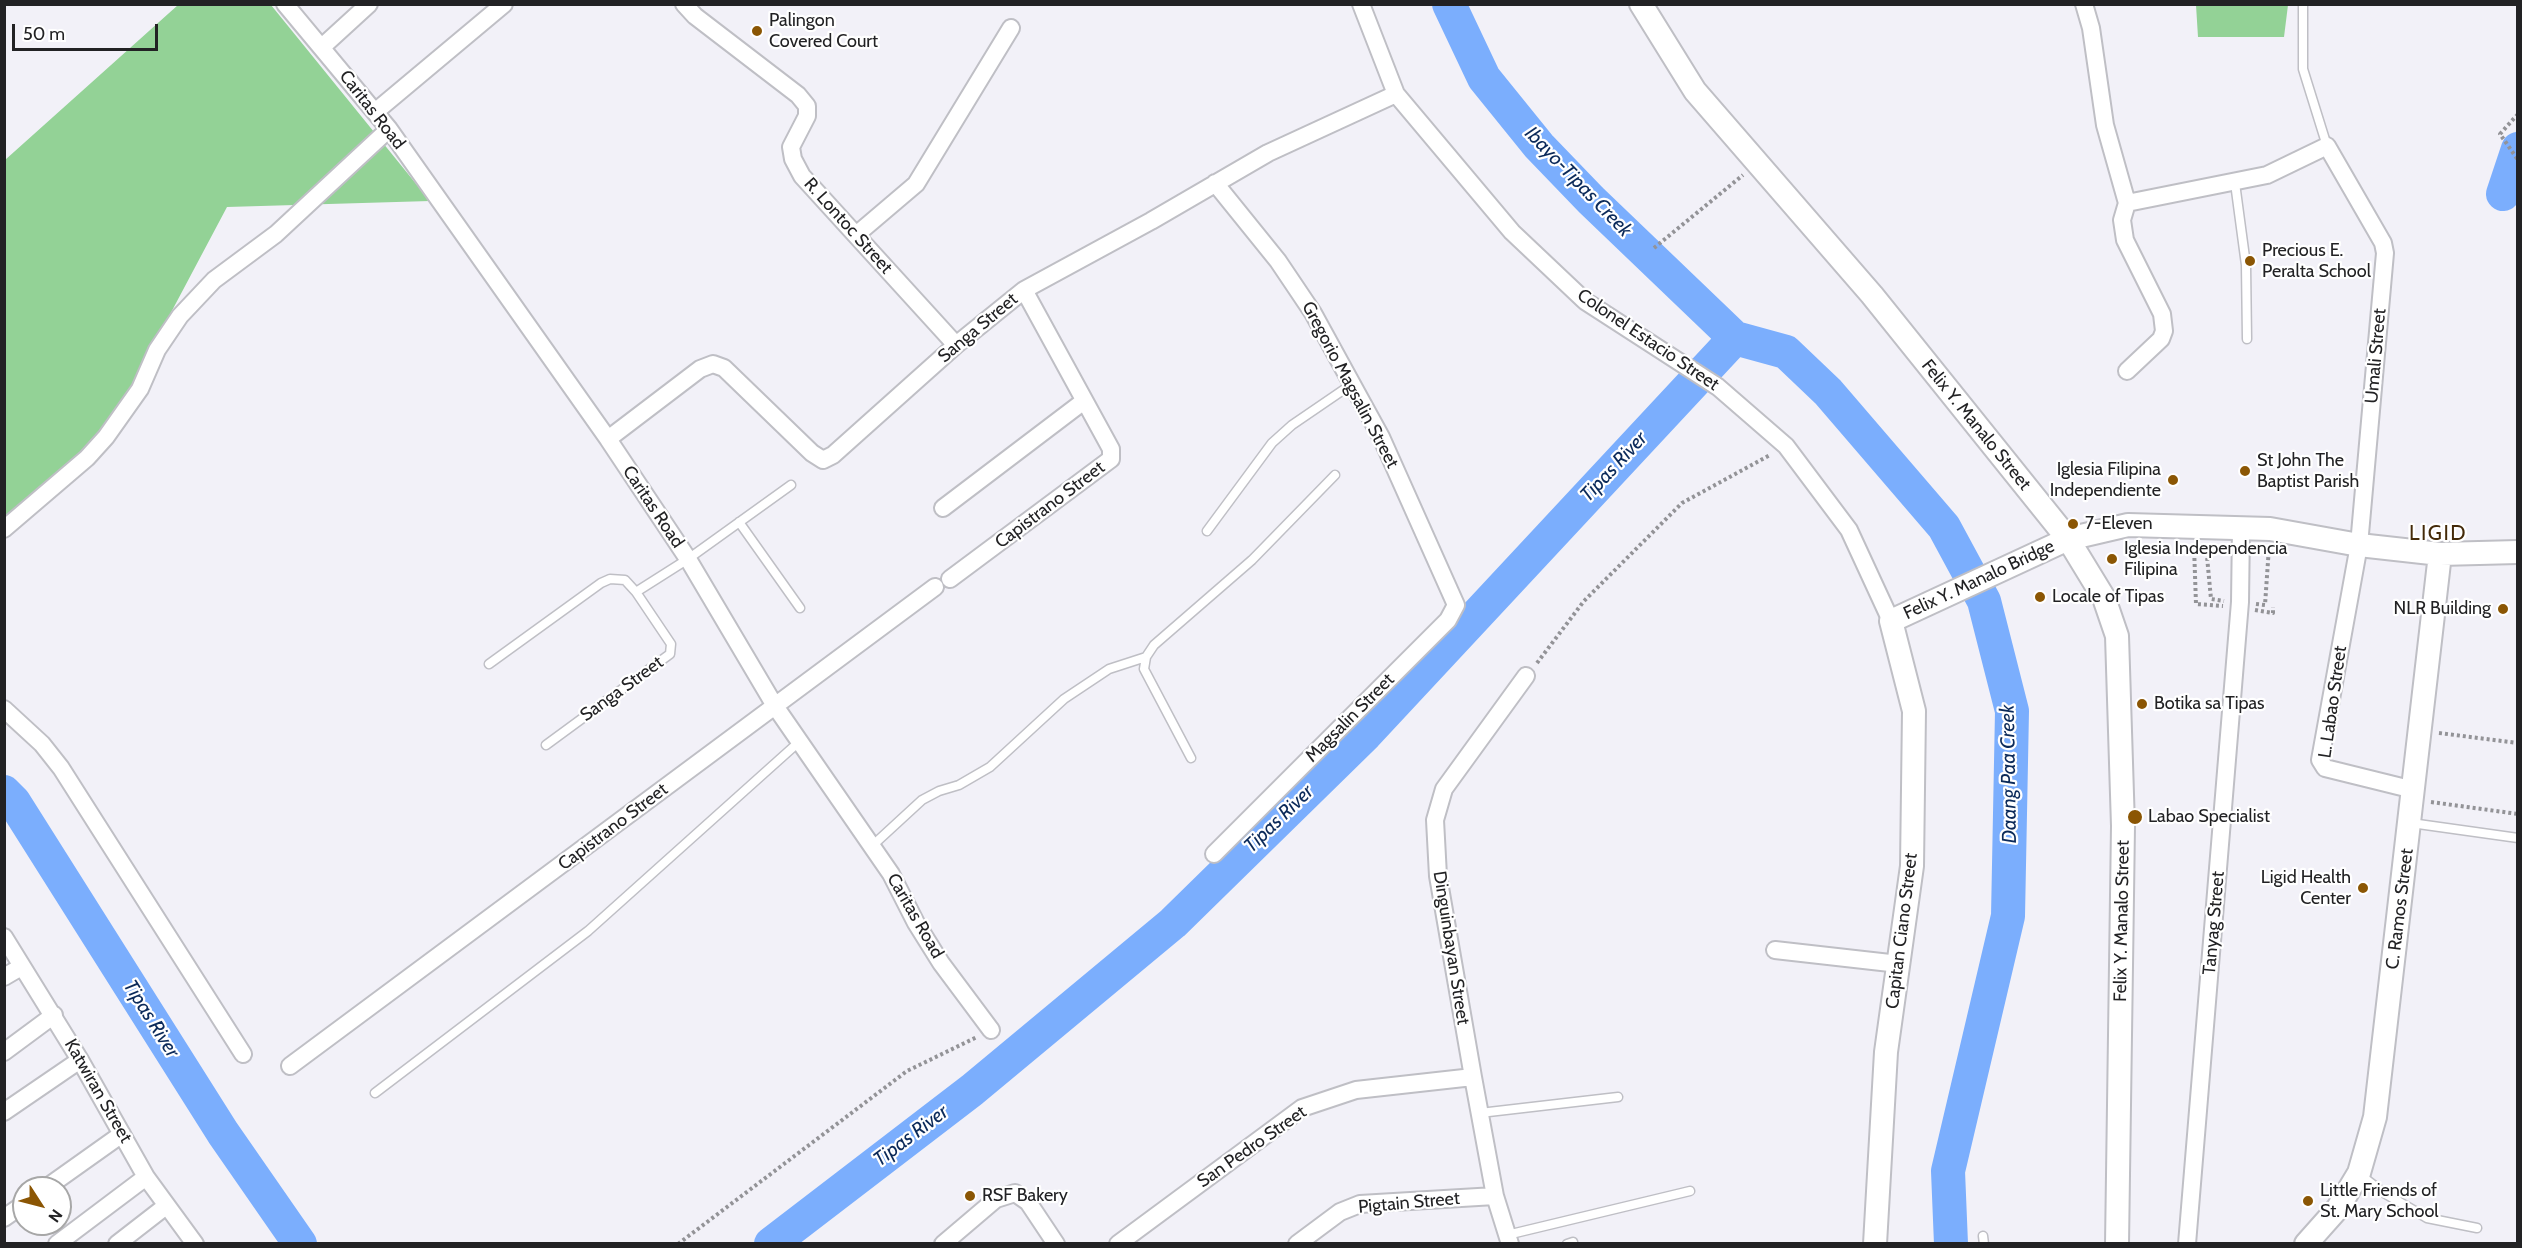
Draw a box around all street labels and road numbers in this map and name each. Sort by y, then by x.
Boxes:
street label: Caritas Road [334,66,410,154]
street label: R. Lontoc Street [799,174,897,278]
street label: Colonel Estacio Street [1573,284,1723,396]
street label: Sanga Street [934,289,1022,367]
street label: Gregorio Magsalin Street [1297,298,1403,472]
street label: Umali Street [2361,307,2391,405]
street label: Felix Y. Manalo Street [1917,355,2035,495]
street label: Capistrano Street [991,457,1109,553]
street label: Caritas Road [618,462,688,552]
street label: Felix Y. Manalo Bridge [1900,536,2058,624]
street label: L. Labao Street [2314,644,2352,760]
street label: Sanga Street [576,652,668,726]
street label: Magsalin Street [1301,669,1399,767]
street label: Capistrano Street [554,779,672,875]
street label: Felix Y. Manalo Street [2110,840,2134,1002]
street label: C. Ramos Street [2382,847,2418,971]
street label: Capitan Ciano Street [1882,852,1922,1010]
street label: Caritas Road [882,870,948,962]
street label: Dinguinbayan Street [1428,870,1474,1026]
street label: Tanyag Street [2199,870,2229,976]
street label: Katwiran Street [60,1035,136,1147]
street label: San Pedro Street [1193,1101,1311,1193]
street label: Pigtain Street [1357,1188,1461,1218]

